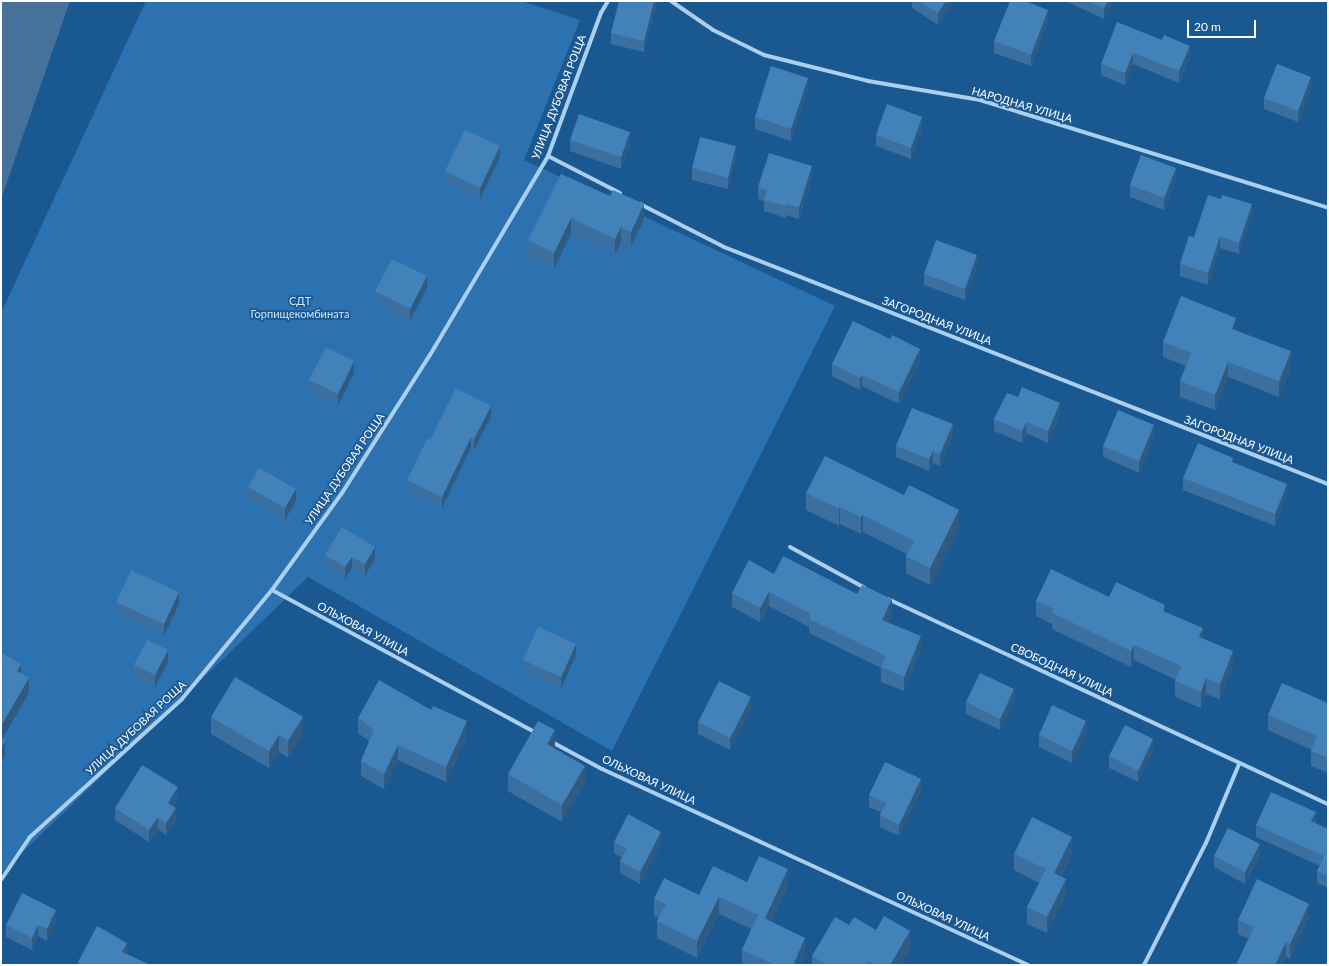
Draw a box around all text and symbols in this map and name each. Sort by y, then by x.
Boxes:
scale bar [1189,12,1258,38]
text: 20 m [1194,19,1221,34]
street label: УЛИЦА ДУБОВАЯ РОЩА [529,33,589,161]
street label: НАРОДНАЯ УЛИЦА [970,84,1074,126]
street label: ЗАГОРОДНАЯ УЛИЦА [880,294,994,348]
park label: СДТ Горпищекомбината [251,295,349,321]
street label: УЛИЦА ДУБОВАЯ РОЩА [303,411,387,527]
street label: ЗАГОРОДНАЯ УЛИЦА [1182,413,1296,467]
street label: ОЛЬХОВАЯ УЛИЦА [315,599,411,659]
street label: СВОБОДНАЯ УЛИЦА [1009,640,1115,700]
street label: УЛИЦА ДУБОВАЯ РОЩА [83,678,189,778]
street label: ОЛЬХОВАЯ УЛИЦА [600,752,698,808]
street label: ОЛЬХОВАЯ УЛИЦА [894,888,992,944]

